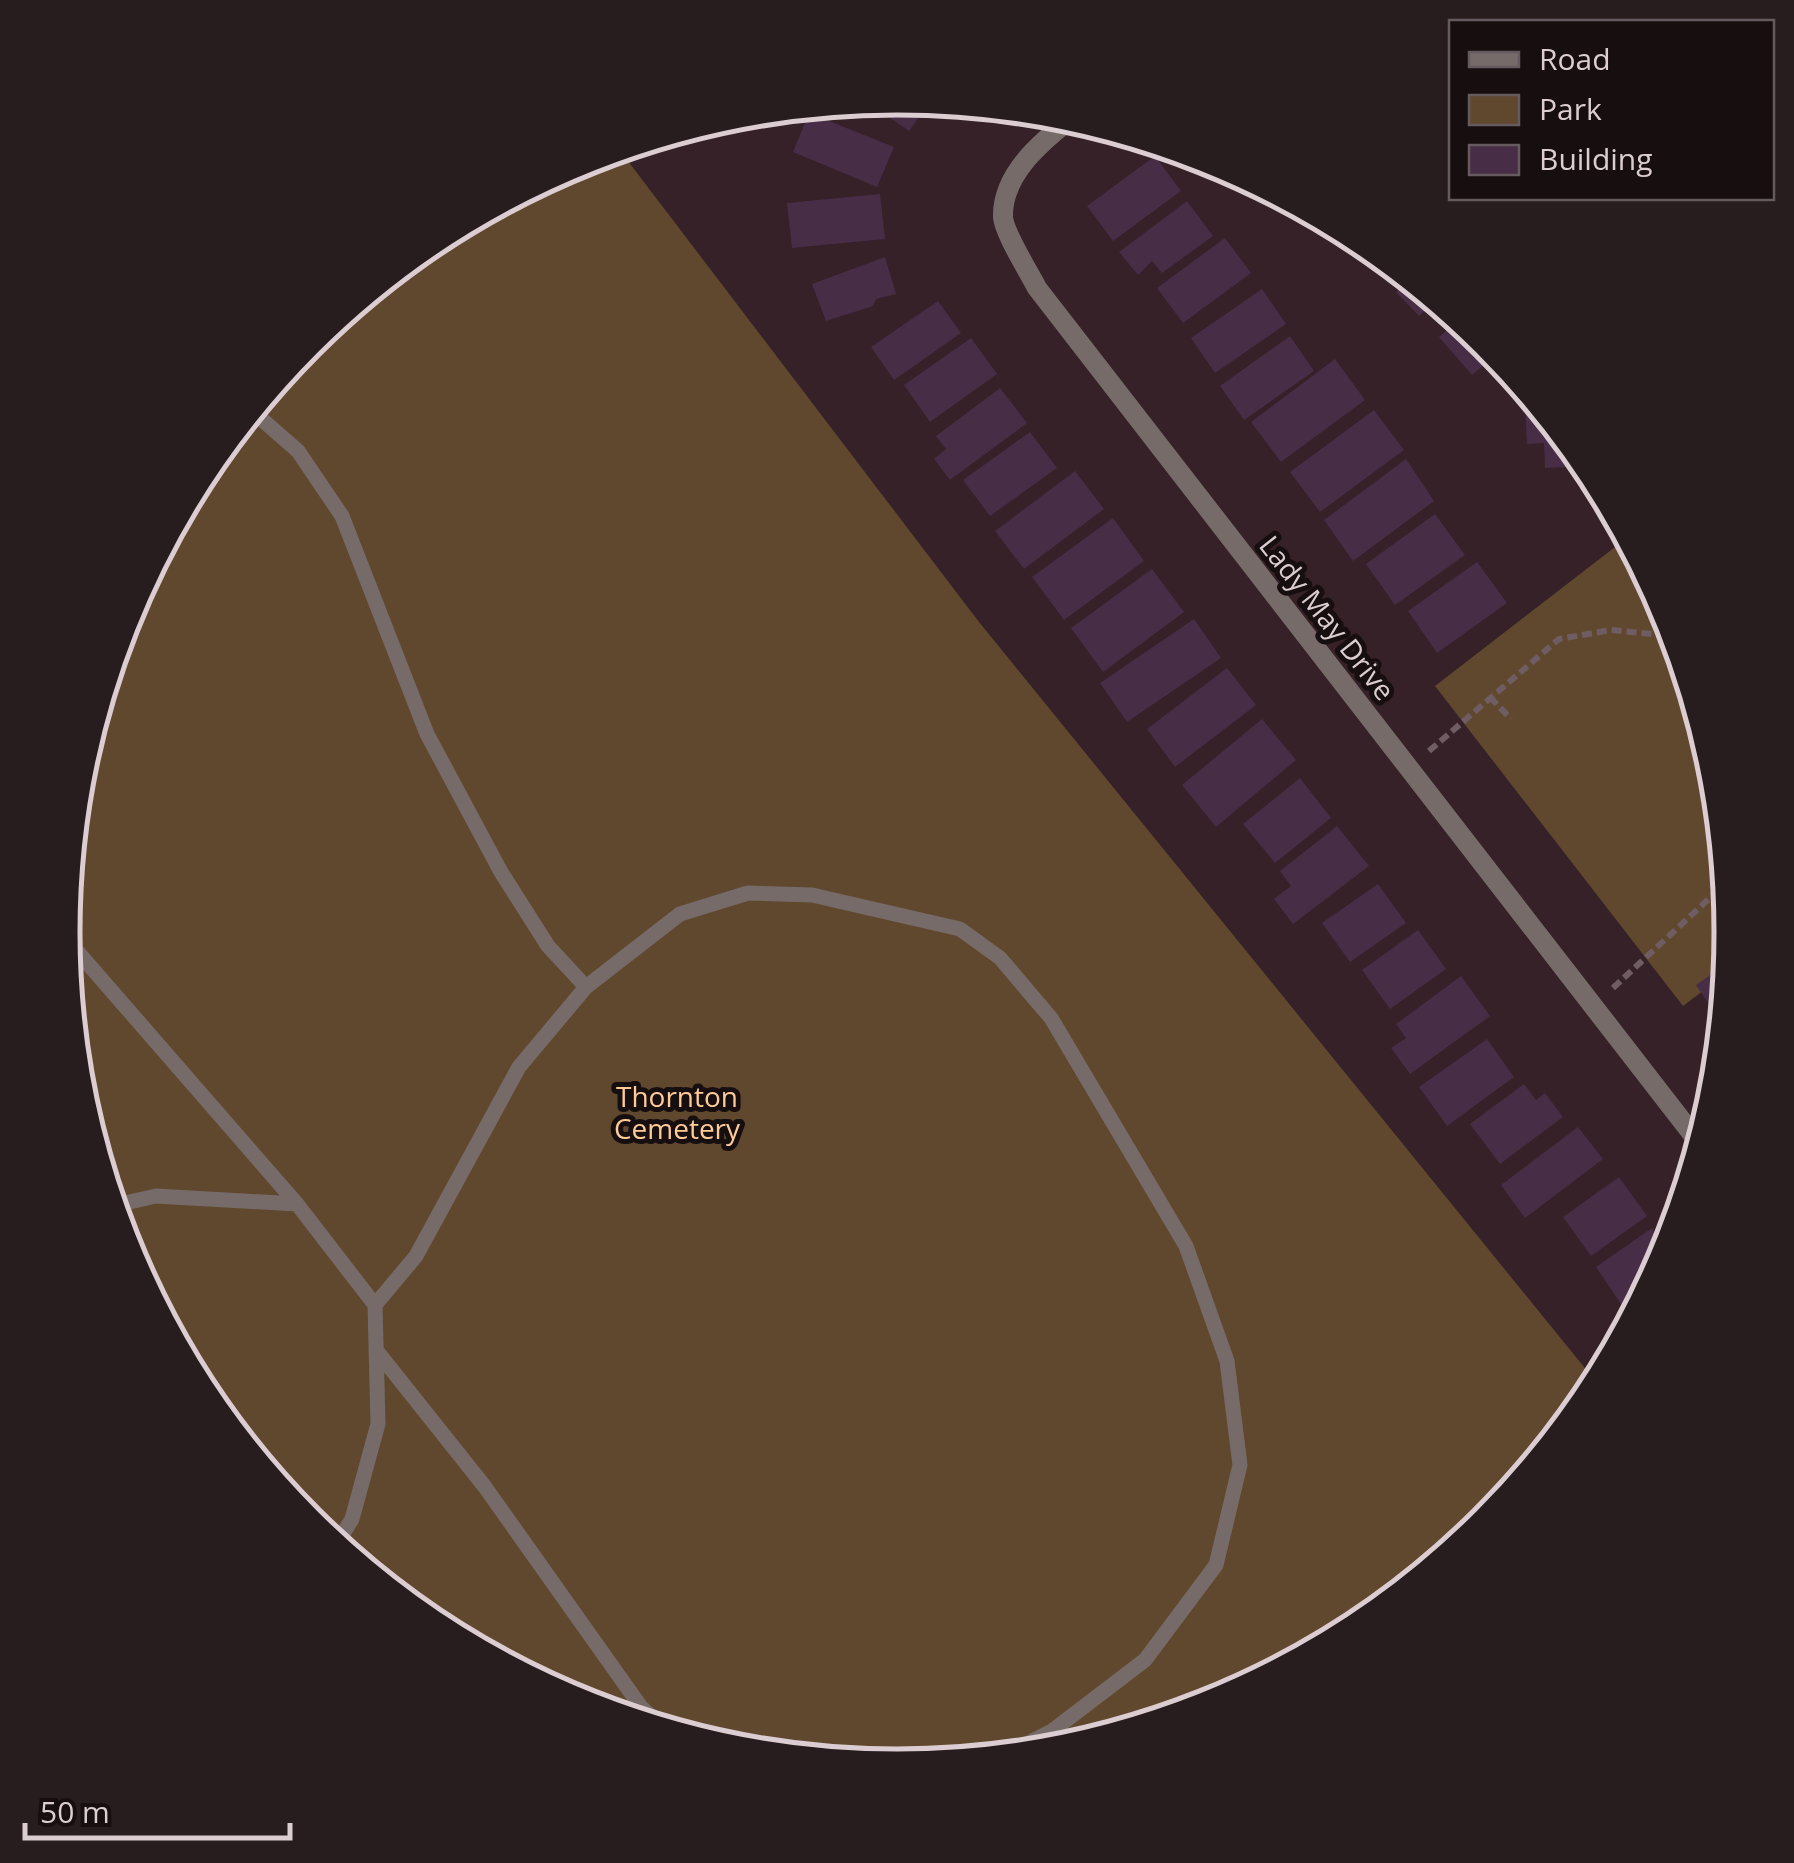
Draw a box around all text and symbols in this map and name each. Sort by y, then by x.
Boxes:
legend [1449,20,1774,200]
text: Road [1539,38,1611,79]
text: Park [1539,88,1602,129]
text: Building [1539,138,1653,179]
street label: Lady May Drive [1251,527,1404,708]
park label: Thornton Cemetery [614,1077,741,1147]
scale bar [25,1778,290,1840]
text: 50 m [40,1791,110,1832]

